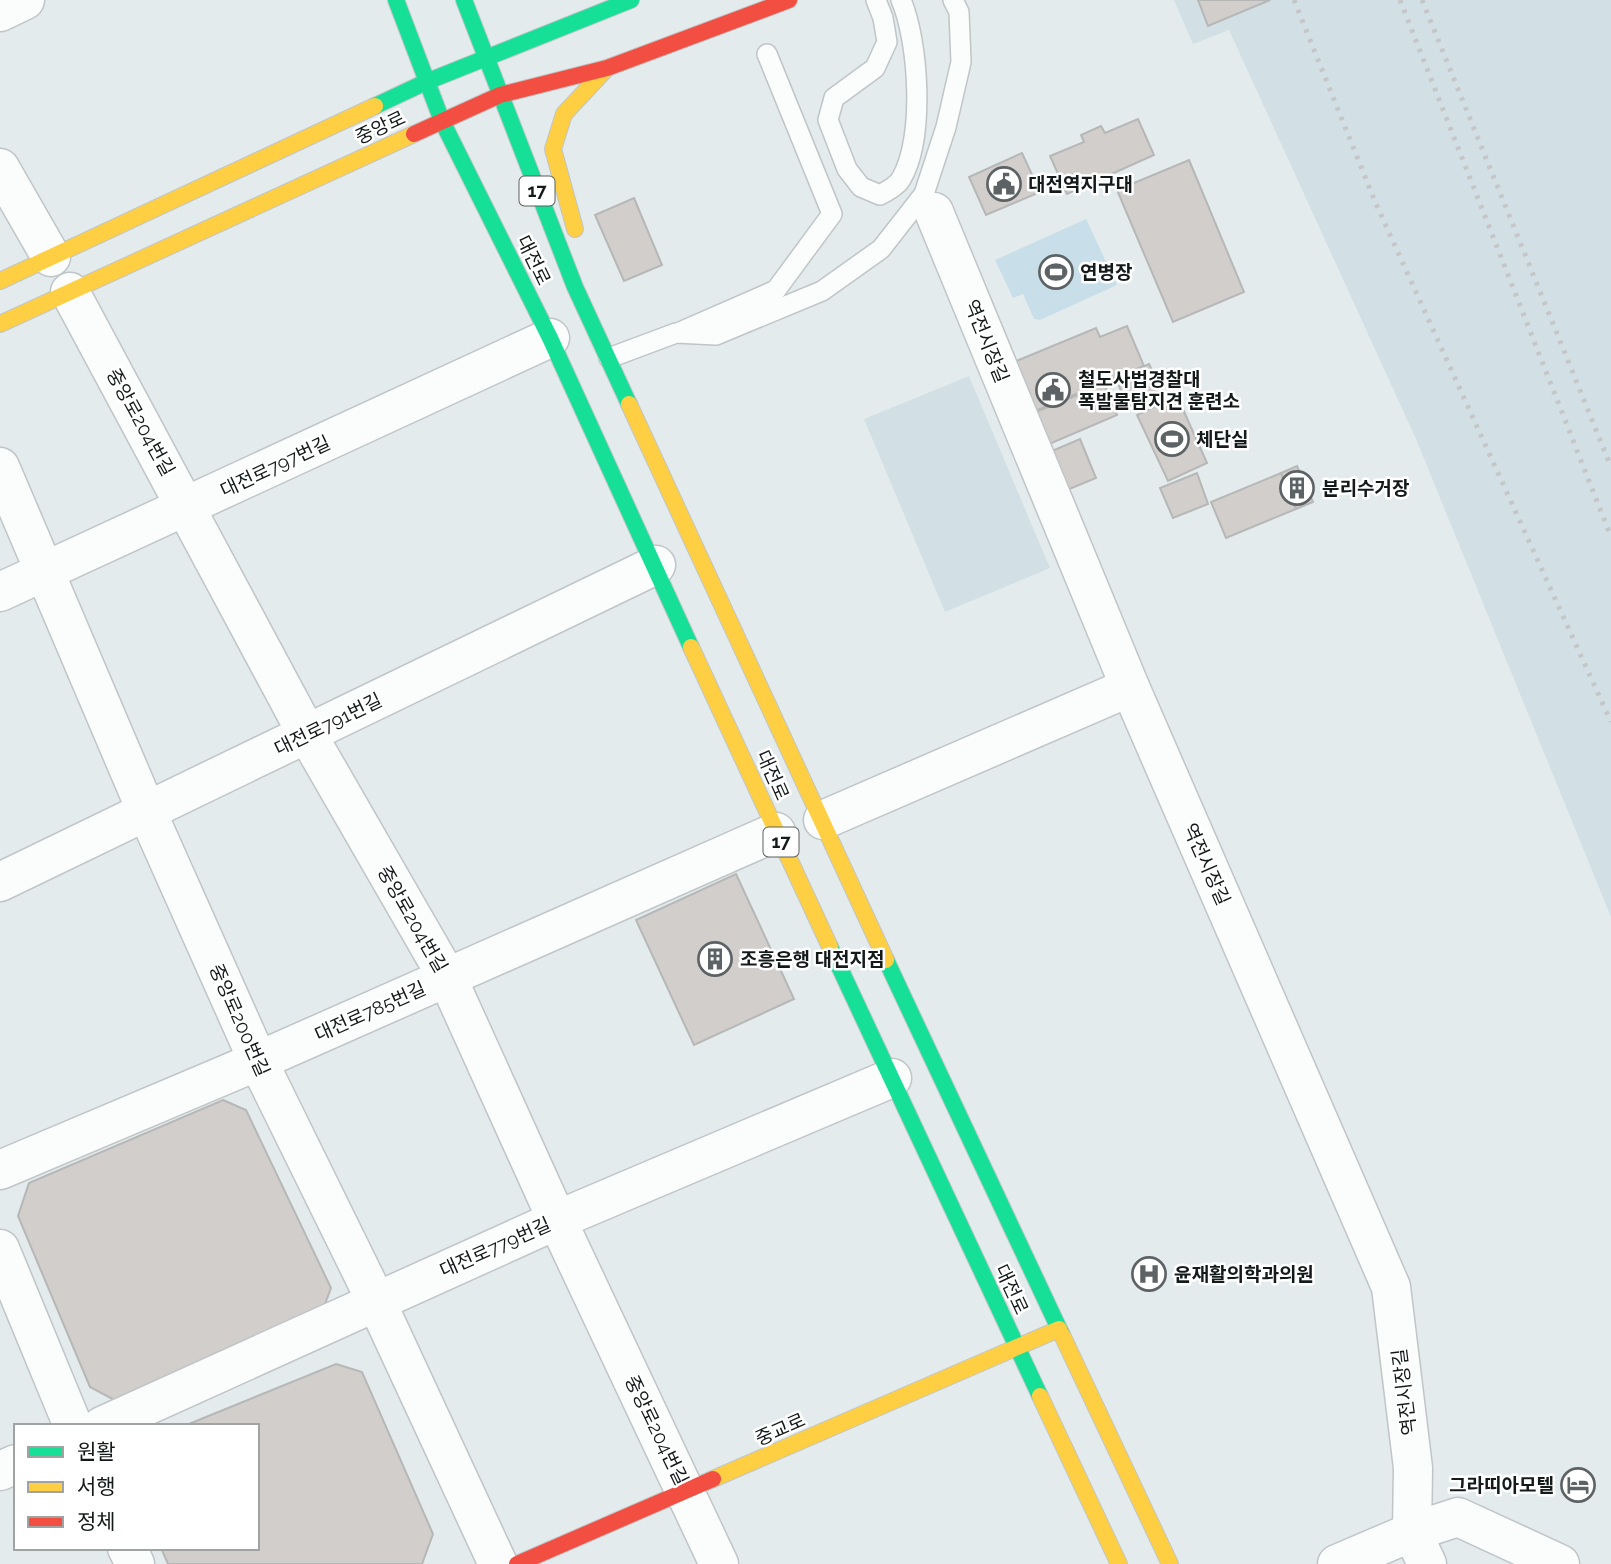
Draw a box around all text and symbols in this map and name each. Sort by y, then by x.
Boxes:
street label: 중앙로 [352,106,408,148]
public building icon: 대전역지구대 [985,165,1023,203]
place label: 대전역지구대 [1028,173,1133,195]
road number: 17 [520,176,554,206]
street label: 대전로 [513,232,555,288]
sports icon: 연병장 [1037,253,1075,291]
place label: 연병장 [1080,261,1132,283]
street label: 역전시장길 [960,296,1014,386]
street label: 중앙로204번길 [102,364,180,480]
place label: 철도사법경찰대 폭발물탐지견 훈련소 [1078,368,1240,412]
public building icon: 철도사법경찰대 폭발물탐지견 훈련소 [1034,371,1072,409]
sports icon: 체단실 [1153,420,1191,458]
place label: 체단실 [1196,428,1248,450]
street label: 대전로797번길 [217,431,333,501]
building icon: 분리수거장 [1278,469,1316,507]
place label: 분리수거장 [1322,477,1409,499]
street label: 대전로791번길 [271,689,385,759]
street label: 대전로 [752,747,794,803]
street label: 역전시장길 [1179,820,1235,908]
road number: 17 [764,828,798,856]
street label: 중앙로204번길 [374,862,452,976]
building icon: 조흥은행 대전지점 [696,940,734,978]
place label: 조흥은행 대전지점 [740,948,884,970]
street label: 중앙로200번길 [205,960,275,1080]
street label: 대전로785번길 [311,977,429,1045]
street label: 대전로779번길 [436,1213,554,1281]
hospital icon: 윤재활의학과의원 [1130,1255,1168,1293]
street label: 대전로 [991,1261,1033,1317]
place label: 윤재활의학과의원 [1174,1263,1314,1285]
street label: 역전시장길 [1388,1347,1420,1437]
street label: 중앙로204번길 [621,1372,693,1488]
street label: 중교로 [752,1408,808,1450]
legend [14,1424,259,1550]
text: 원활 [77,1439,116,1464]
hotel icon: 그라띠아모텔 [1559,1466,1597,1504]
text: 서행 [77,1474,116,1499]
place label: 그라띠아모텔 [1449,1474,1554,1496]
text: 정체 [77,1509,116,1534]

